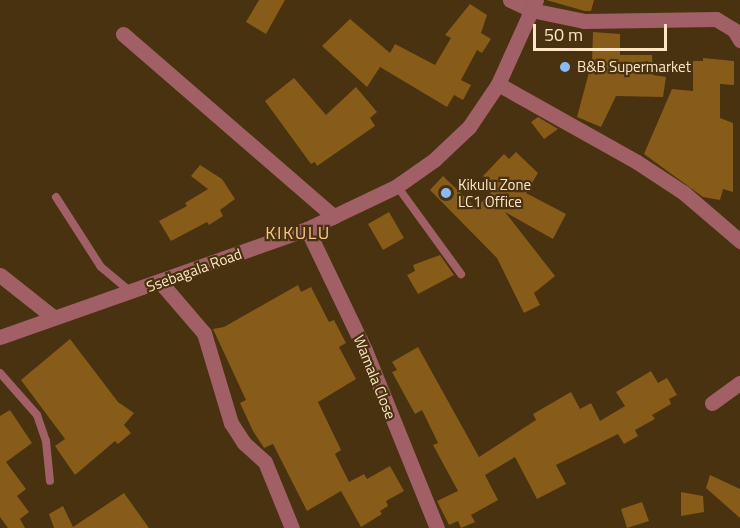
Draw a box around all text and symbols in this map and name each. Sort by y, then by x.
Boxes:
scale bar [536,12,670,50]
text: 50 m [544,21,583,48]
place label: B&B Supermarket [577,58,691,76]
marker: B&B Supermarket [558,60,572,74]
place label: Kikulu Zone LC1 Office [458,175,531,210]
marker: Kikulu Zone LC1 Office [439,186,453,200]
district label: KIKULU [265,222,331,244]
street label: Ssebagala Road [144,244,244,296]
street label: Wamala Close [350,332,400,422]

